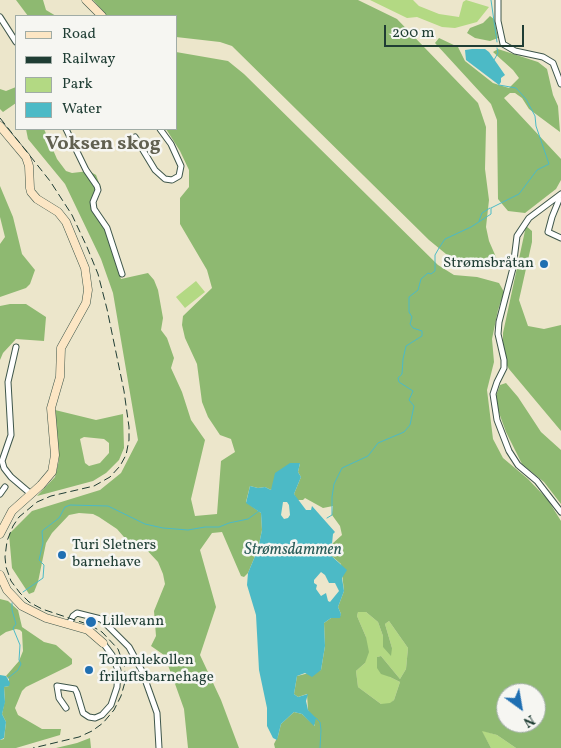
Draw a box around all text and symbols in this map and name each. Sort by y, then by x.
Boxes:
legend [15,15,178,130]
scale bar [386,15,526,47]
text: 200 m [392,23,435,44]
text: Road [62,24,96,45]
text: Railway [62,49,115,70]
text: Park [62,74,93,95]
text: Water [62,99,102,120]
district label: Voksen skog [45,133,161,157]
place label: Strømsbråtan [443,255,534,273]
marker: Strømsbråtan [538,258,550,270]
place label: Turi Sletners barnehave [72,537,156,572]
water label: Strømsdammen [244,541,342,561]
marker: Turi Sletners barnehave [56,549,68,561]
place label: Lillevann [102,613,164,631]
marker: Lillevann [84,615,98,629]
place label: Tommlekollen friluftsbarnehage [99,652,214,687]
marker: Tommlekollen friluftsbarnehage [83,664,95,676]
north arrow [496,683,546,733]
text: N [519,710,538,731]

